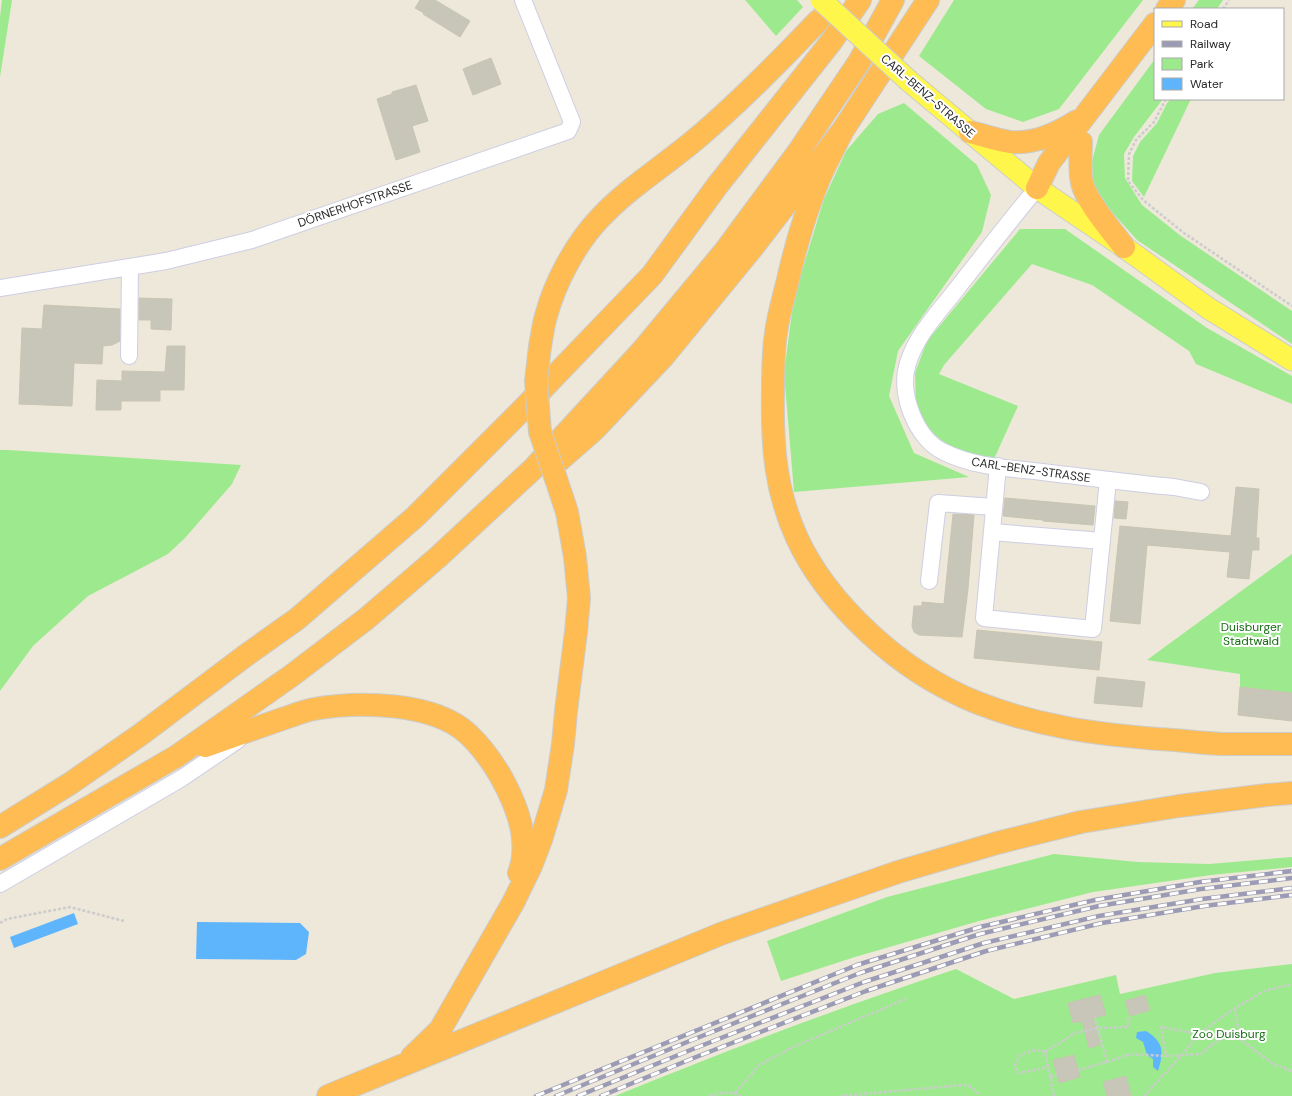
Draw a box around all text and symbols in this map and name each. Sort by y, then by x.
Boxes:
legend [1154,8,1284,100]
text: Road [1190,16,1218,32]
text: Railway [1190,36,1231,52]
street label: CARL-BENZ-STRASSE [877,51,979,142]
text: Park [1190,56,1214,72]
text: Water [1190,76,1224,92]
street label: DÖRNERHOFSTRASSE [296,177,415,231]
street label: CARL-BENZ-STRASSE [970,454,1092,486]
park label: Duisburger Stadtwald [1221,619,1282,649]
park label: Zoo Duisburg [1192,1026,1266,1042]

